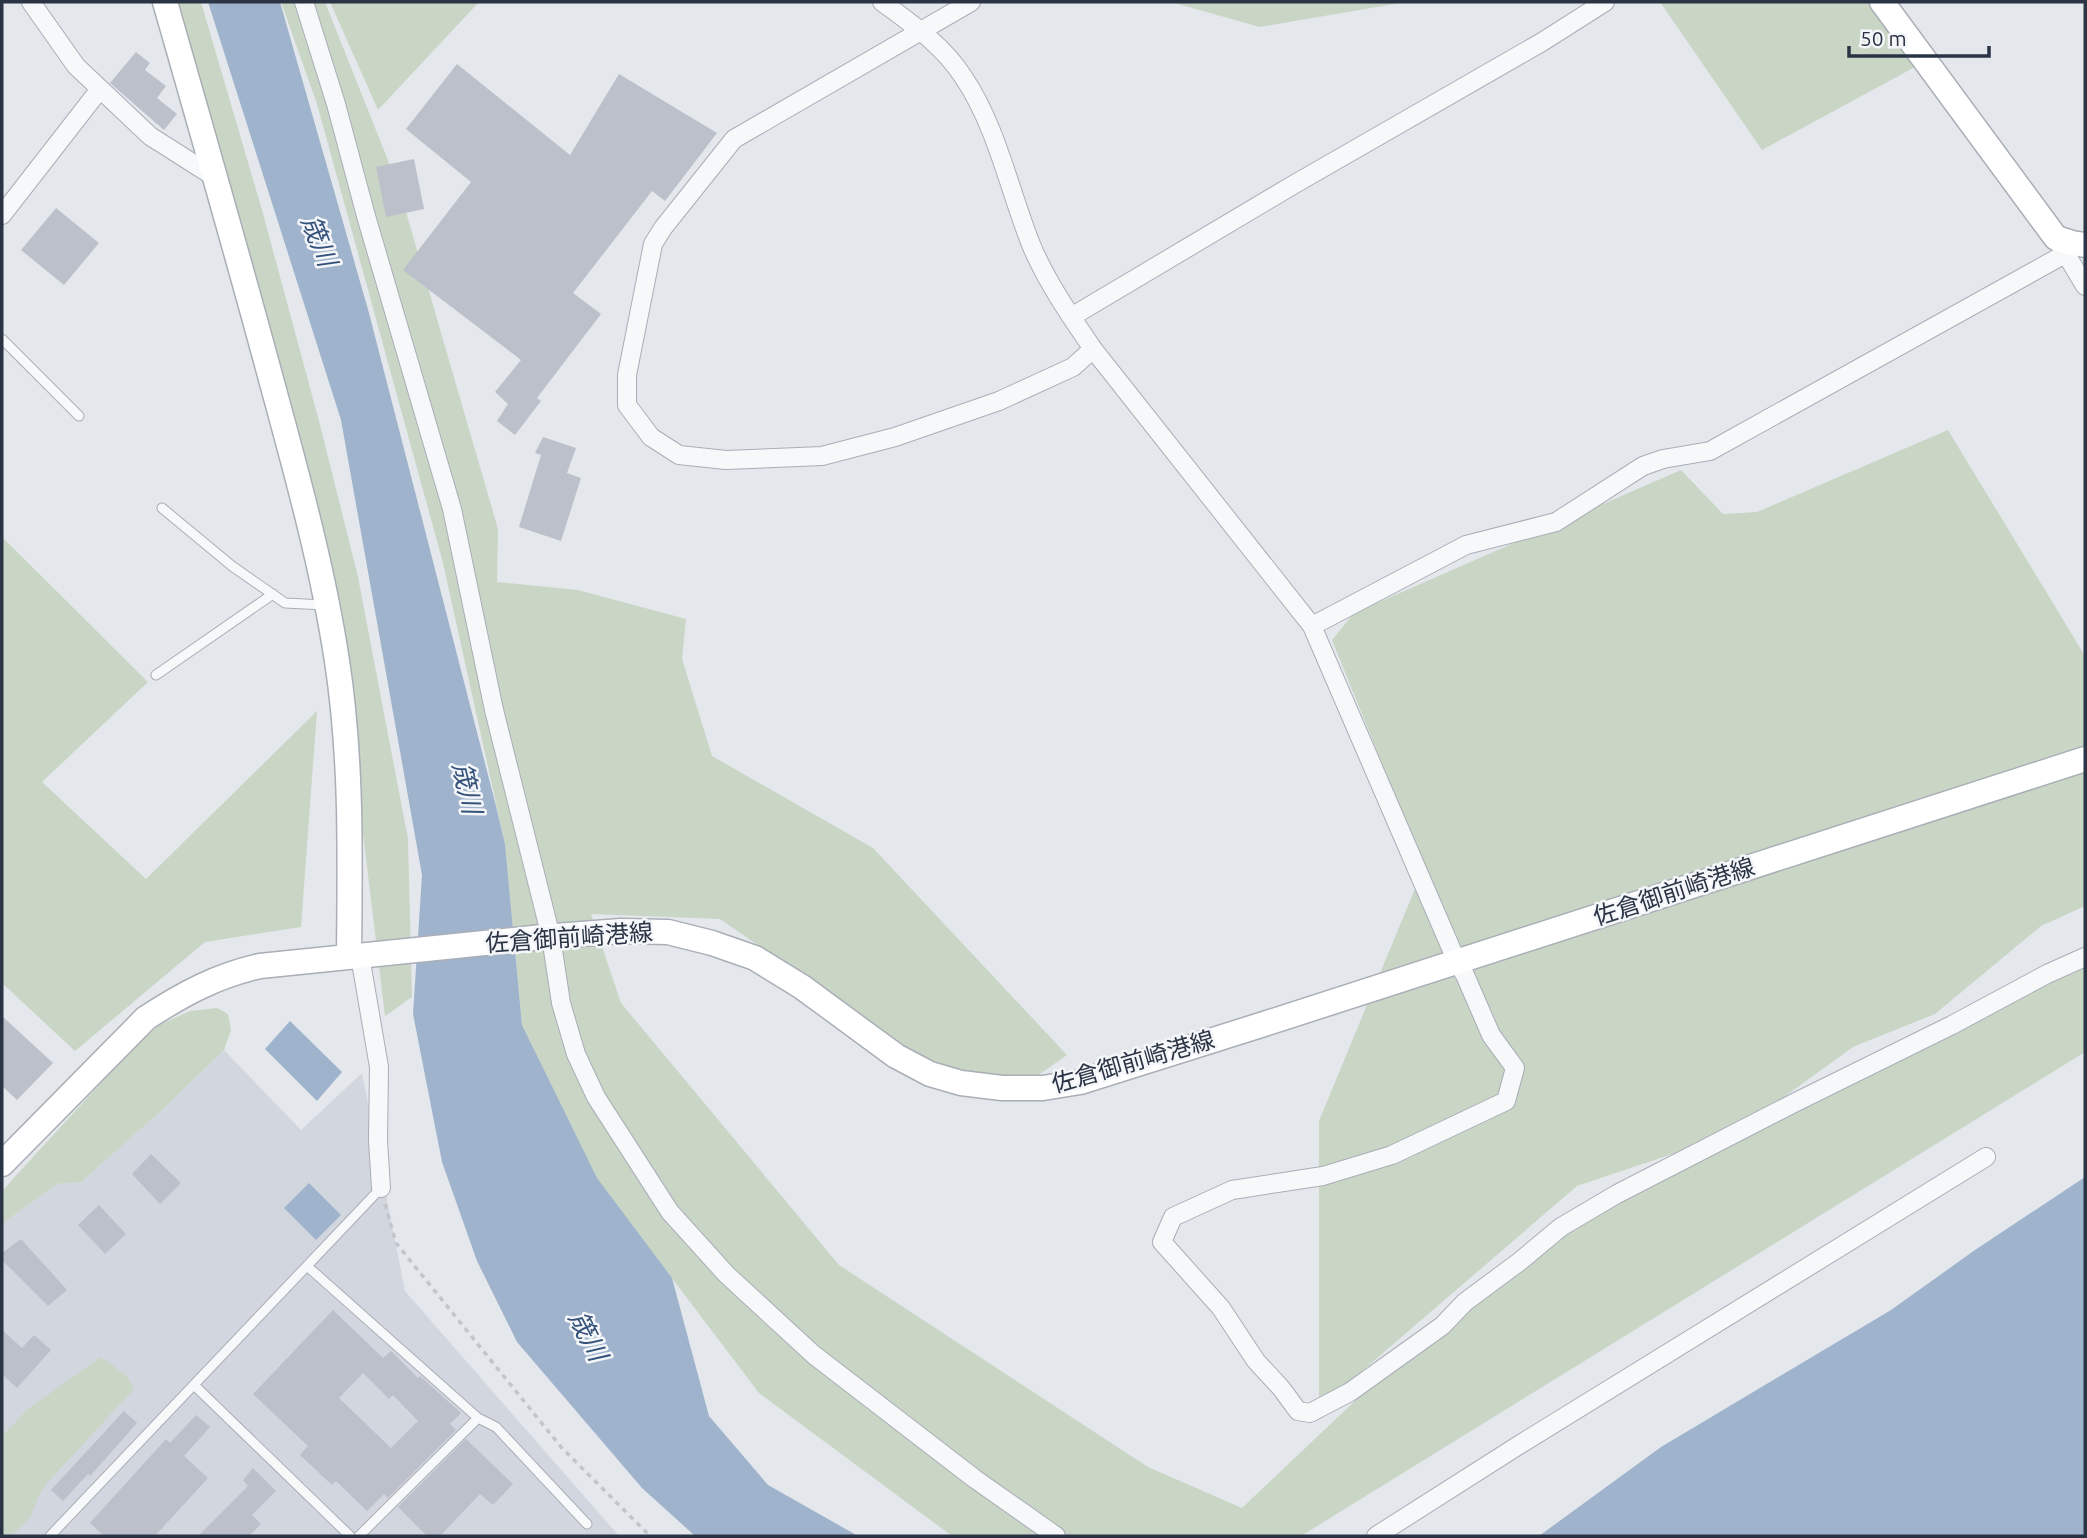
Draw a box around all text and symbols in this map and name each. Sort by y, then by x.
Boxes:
scale bar [1849,14,1989,58]
text: 50 m [1860,26,1907,50]
water label: 筬川 [296,211,344,273]
water label: 筬川 [448,759,488,819]
street label: 佐倉御前崎港線 [1590,853,1758,930]
street label: 佐倉御前崎港線 [484,918,654,957]
street label: 佐倉御前崎港線 [1048,1025,1217,1098]
water label: 筬川 [564,1306,615,1368]

